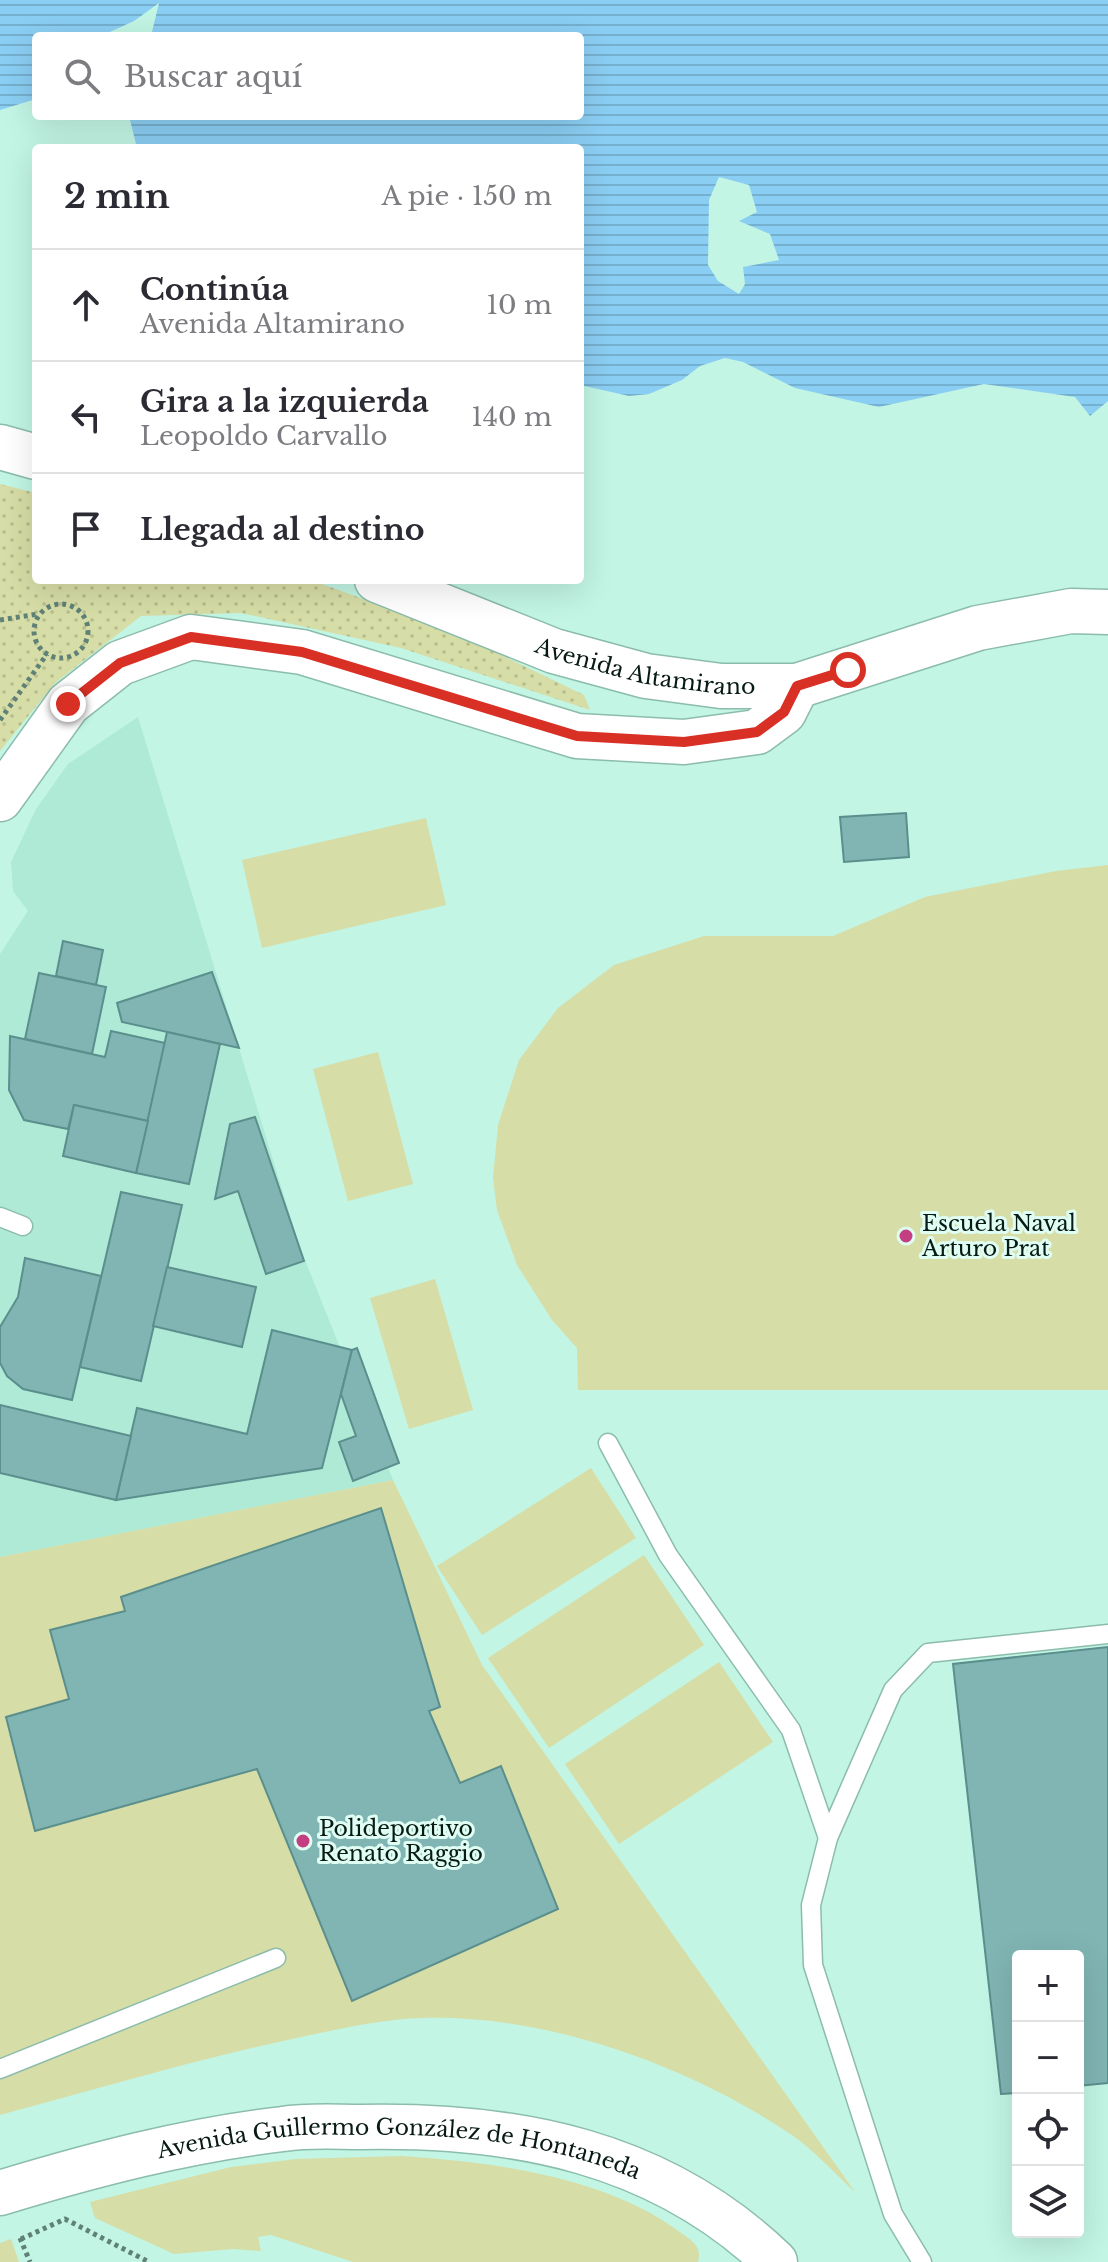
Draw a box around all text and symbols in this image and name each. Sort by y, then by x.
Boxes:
search box [32,32,584,120]
icon: search [60,54,104,98]
text: Buscar aquí [124,58,302,95]
text: 2 min [64,175,170,217]
text: A pie · 150 m [381,180,552,212]
text: Continúa [140,271,289,308]
icon: ahead [64,283,108,327]
text: 10 m [486,289,552,321]
text: Avenida Altamirano [140,308,405,340]
text: Gira a la izquierda [140,383,429,420]
icon: left [64,395,108,439]
text: 140 m [471,401,552,433]
text: Leopoldo Carvallo [140,420,388,452]
icon: arrive [64,507,108,551]
text: Llegada al destino [140,511,425,548]
street label: Avenida Altamirano [530,632,755,701]
route start [830,652,866,688]
route end [50,686,86,722]
place label: Escuela Naval Arturo Prat [921,1210,1076,1262]
marker: Escuela Naval Arturo Prat [897,1227,915,1245]
place label: Polideportivo Renato Raggio [319,1815,483,1867]
marker: Polideportivo Renato Raggio [294,1832,312,1850]
map controls [1012,1950,1084,2238]
button: + [1012,1950,1084,2022]
button: − [1012,2022,1084,2094]
button: locate [1012,2094,1084,2166]
street label: Avenida Guillermo González de Hontaneda [153,2113,645,2185]
button: layers [1012,2166,1084,2238]

